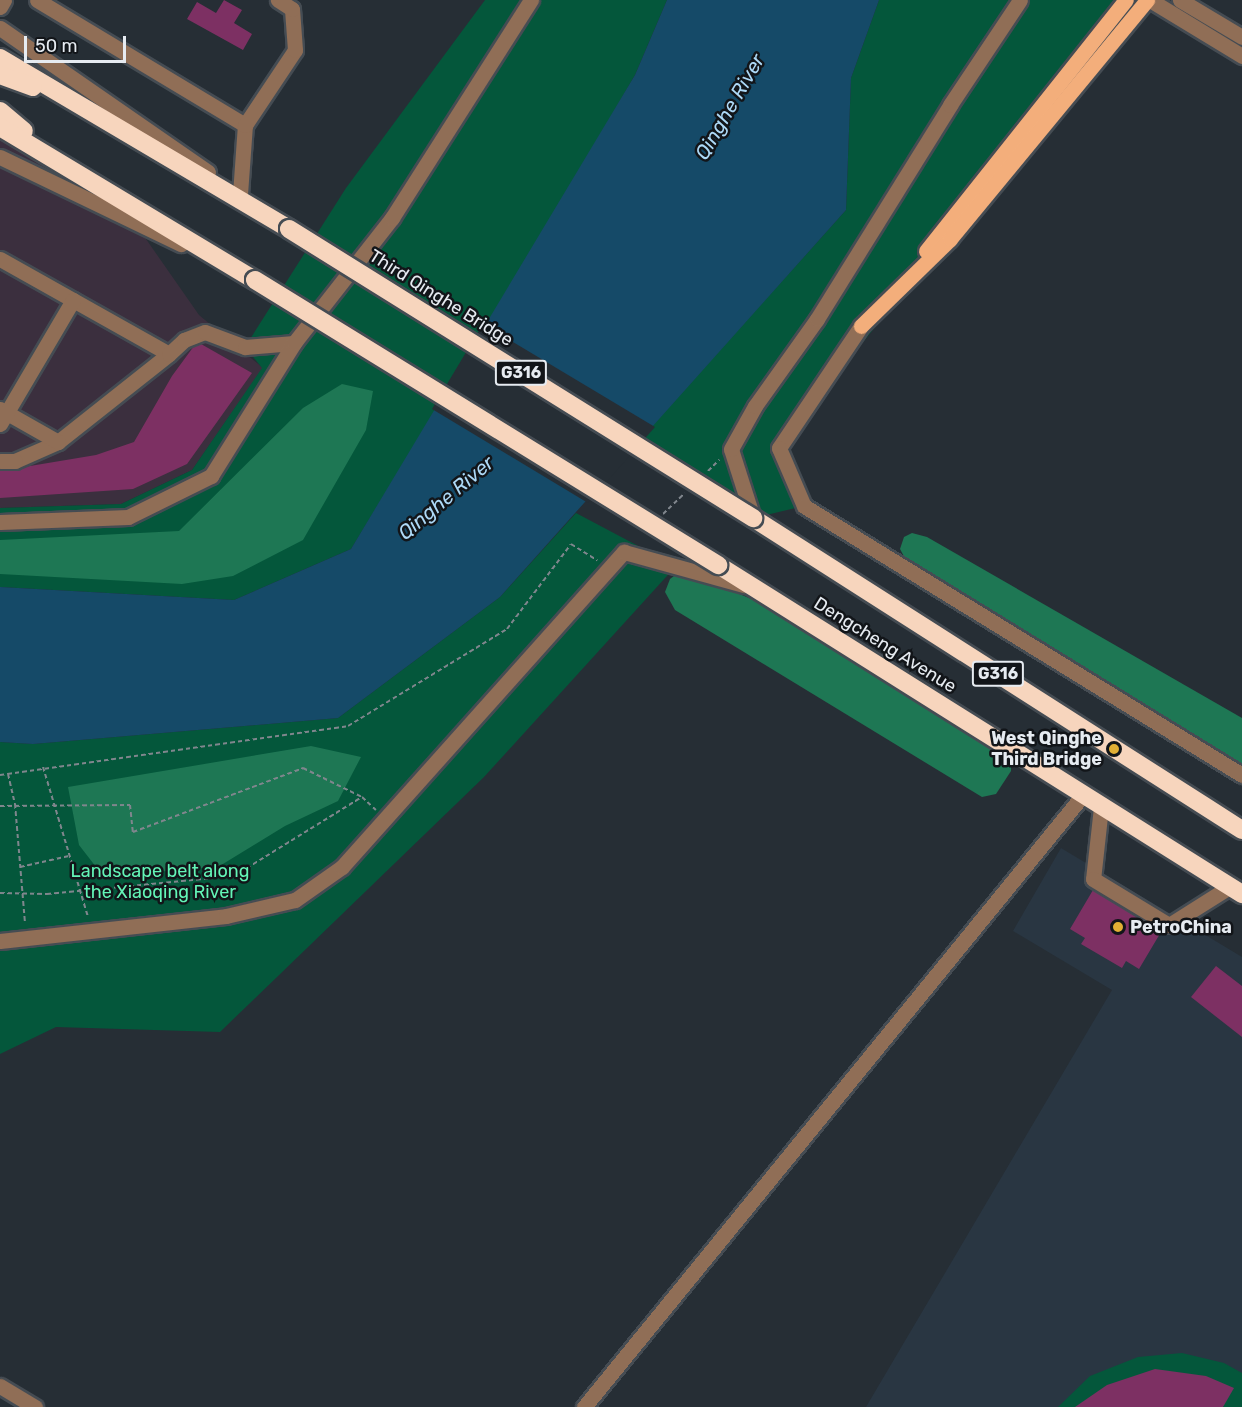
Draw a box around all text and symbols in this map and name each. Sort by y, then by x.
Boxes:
scale bar [27,24,129,62]
text: 50 m [35,35,78,57]
water label: Qinghe River [690,50,770,164]
street label: Third Qinghe Bridge [365,245,517,351]
road number: G316 [494,360,548,386]
water label: Qinghe River [393,451,499,545]
street label: Dengcheng Avenue [810,592,960,698]
road number: G316 [971,661,1025,687]
place label: West Qinghe Third Bridge [991,728,1102,771]
marker: West Qinghe Third Bridge [1107,742,1121,756]
park label: Landscape belt along the Xiaoqing River [71,861,249,904]
place label: PetroChina [1130,916,1232,938]
marker: PetroChina [1111,920,1125,934]

